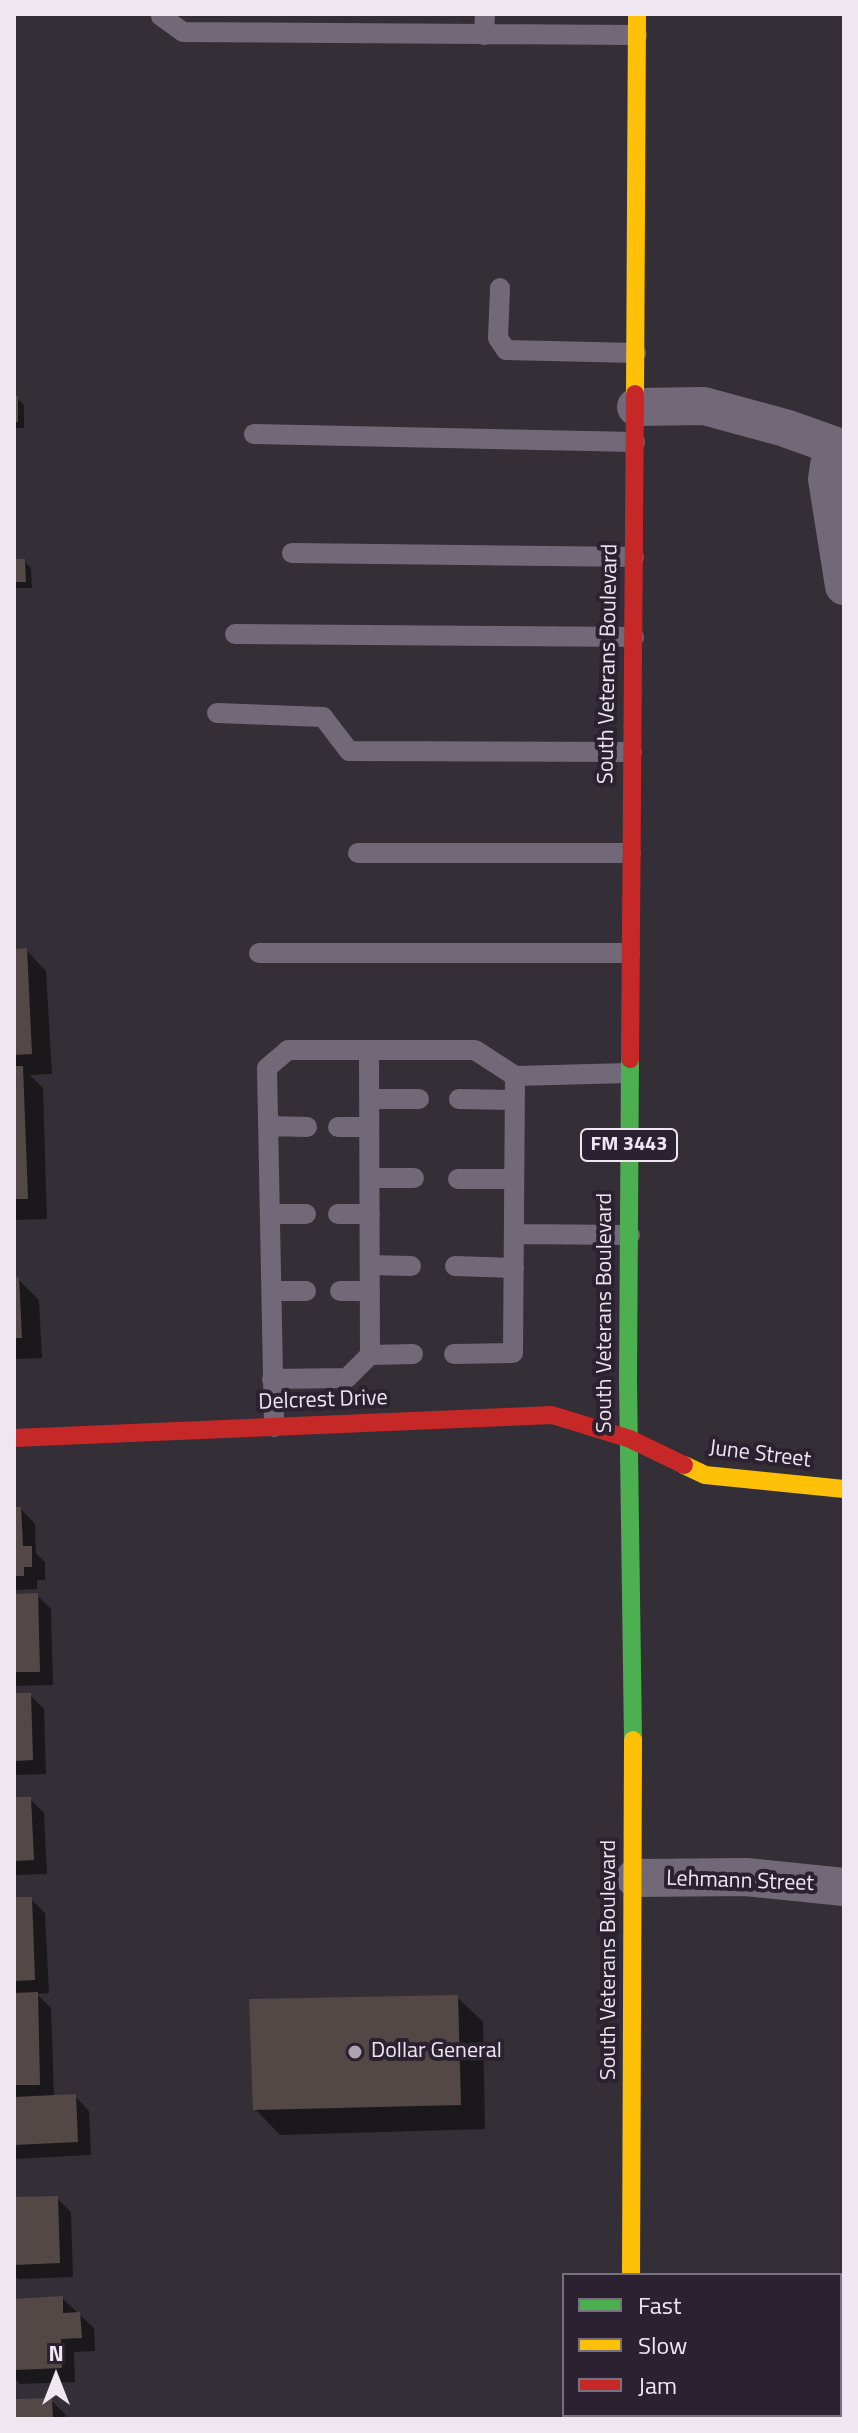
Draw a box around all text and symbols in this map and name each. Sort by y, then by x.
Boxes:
street label: South Veterans Boulevard [594,544,624,784]
road number: FM 3443 [581,1129,677,1161]
street label: South Veterans Boulevard [593,1193,619,1433]
street label: Delcrest Drive [258,1386,388,1416]
street label: June Street [708,1436,812,1474]
street label: South Veterans Boulevard [597,1840,623,2080]
street label: Lehmann Street [666,1866,814,1898]
place label: Dollar General [371,2039,502,2065]
marker: Dollar General [346,2043,364,2061]
legend [562,2273,842,2417]
text: Fast [638,2287,681,2323]
text: Slow [638,2327,687,2363]
text: N [48,2336,64,2370]
north arrow [16,2337,96,2417]
text: Jam [638,2367,677,2403]

